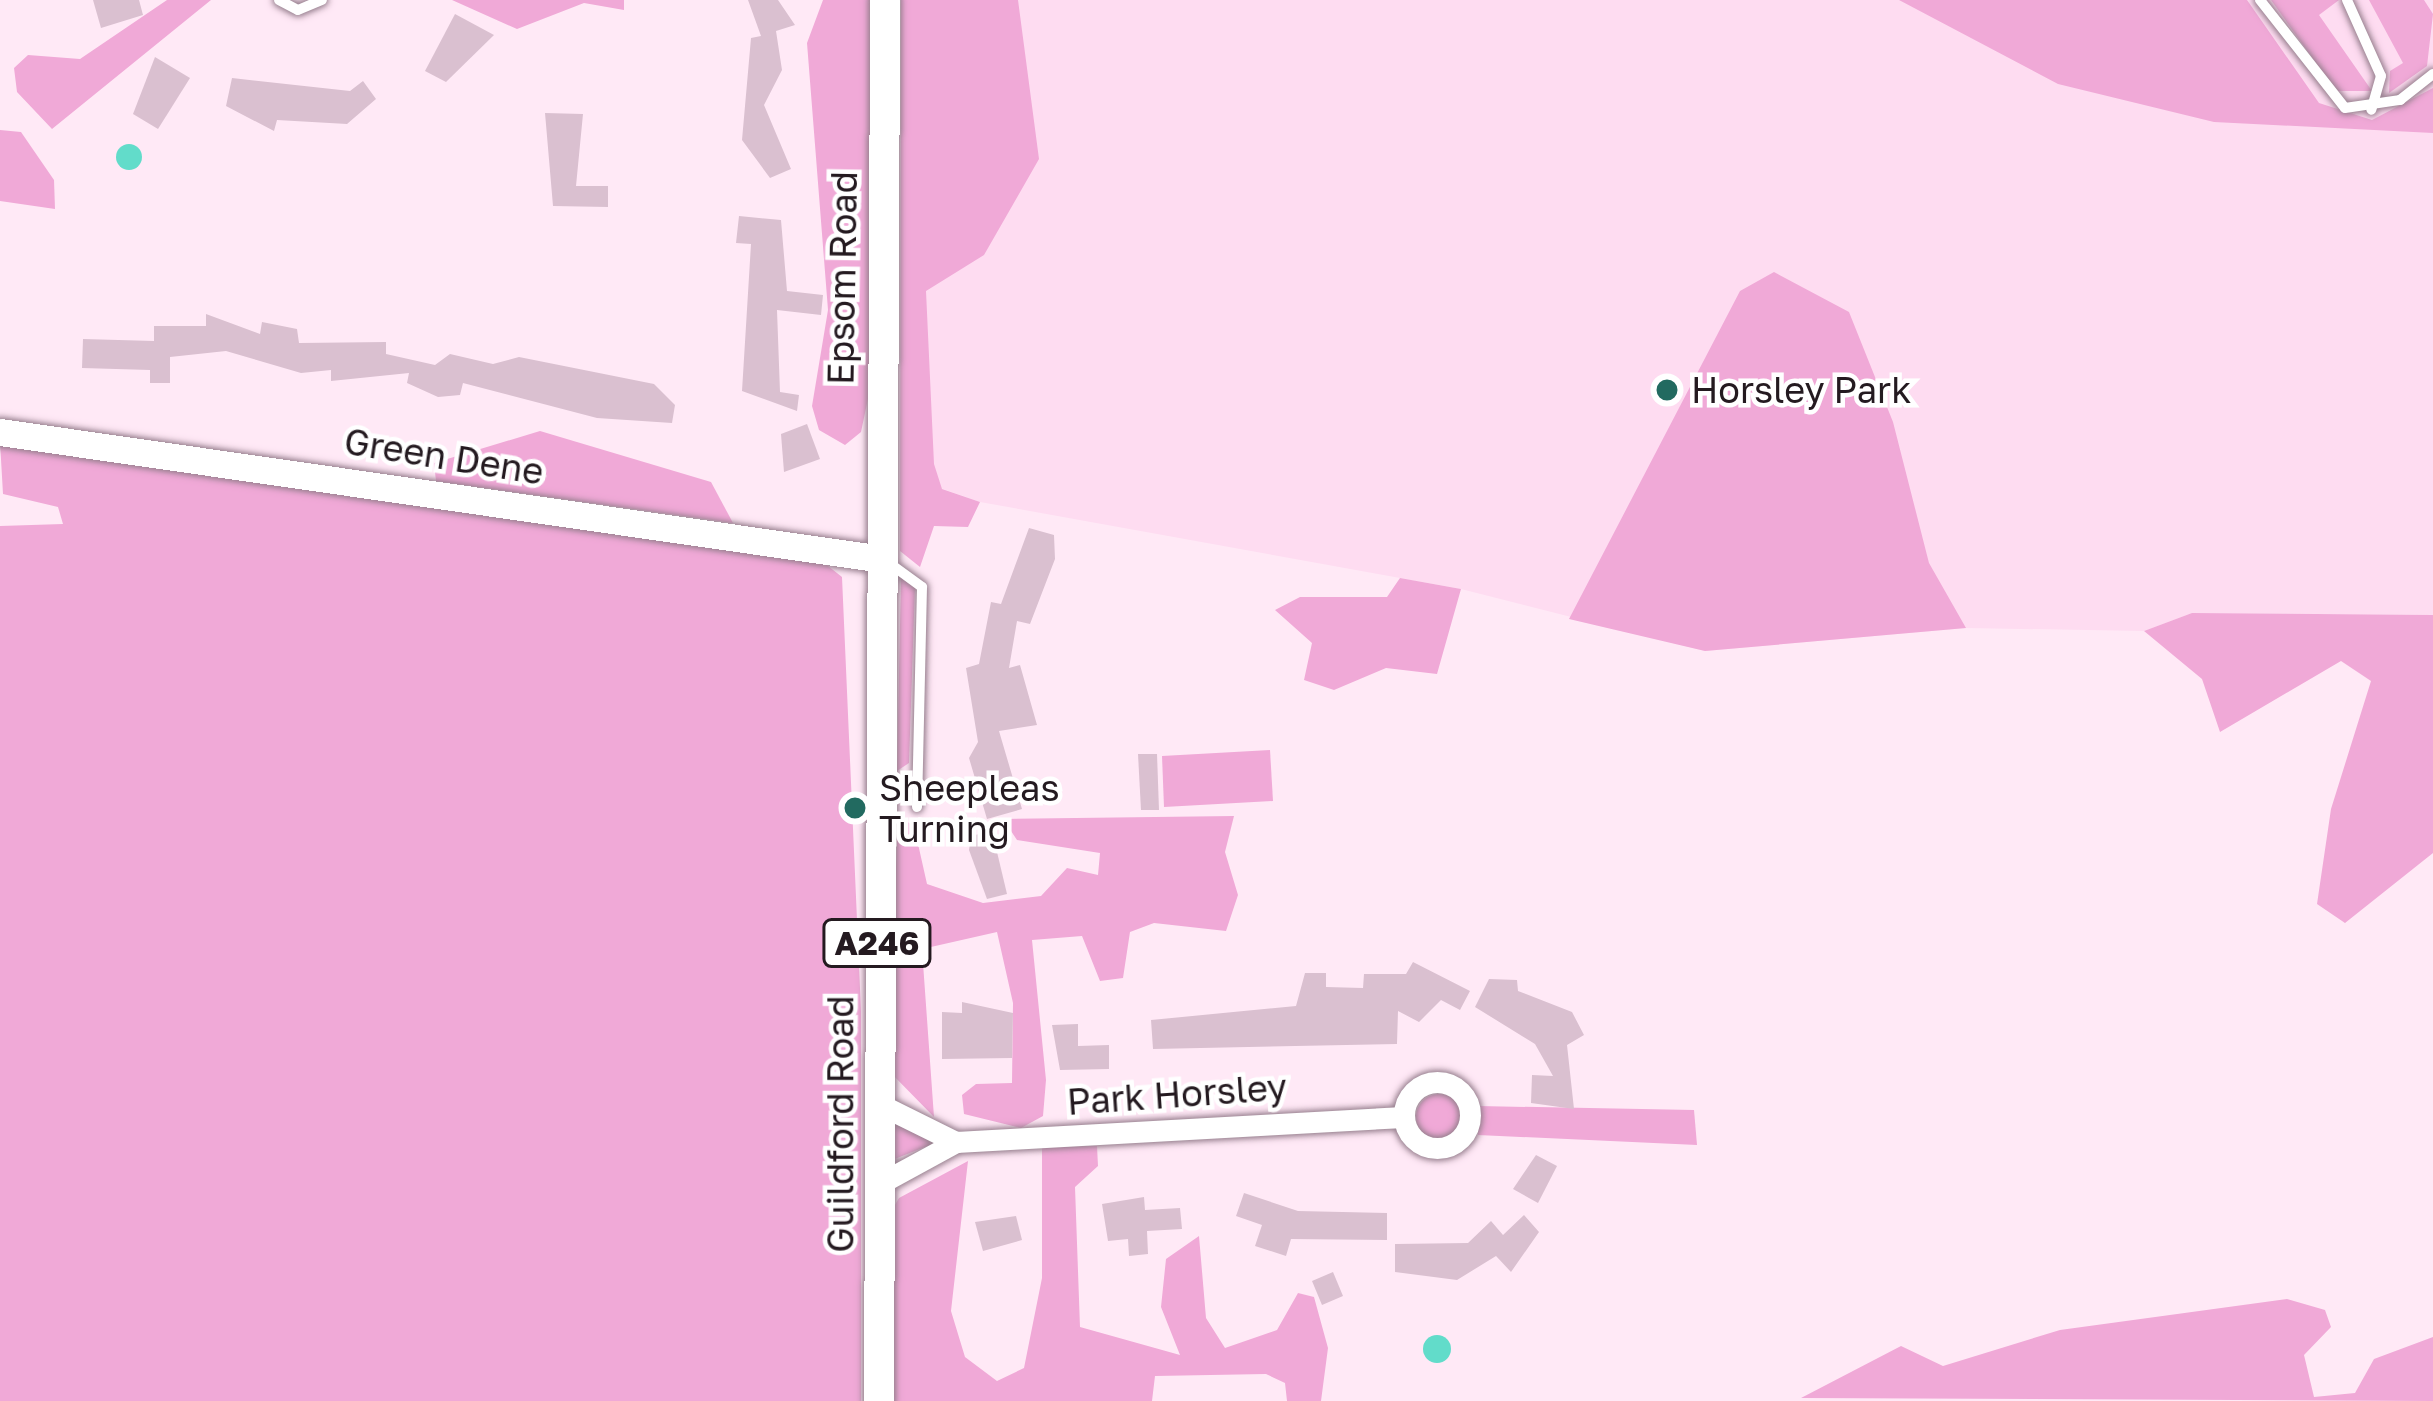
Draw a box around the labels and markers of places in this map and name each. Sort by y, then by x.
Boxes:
place label: Horsley Park [1691,368,1911,412]
marker: Horsley Park [1654,377,1680,403]
place label: Sheepleas Turning [879,765,1060,850]
marker: Sheepleas Turning [842,795,868,821]

